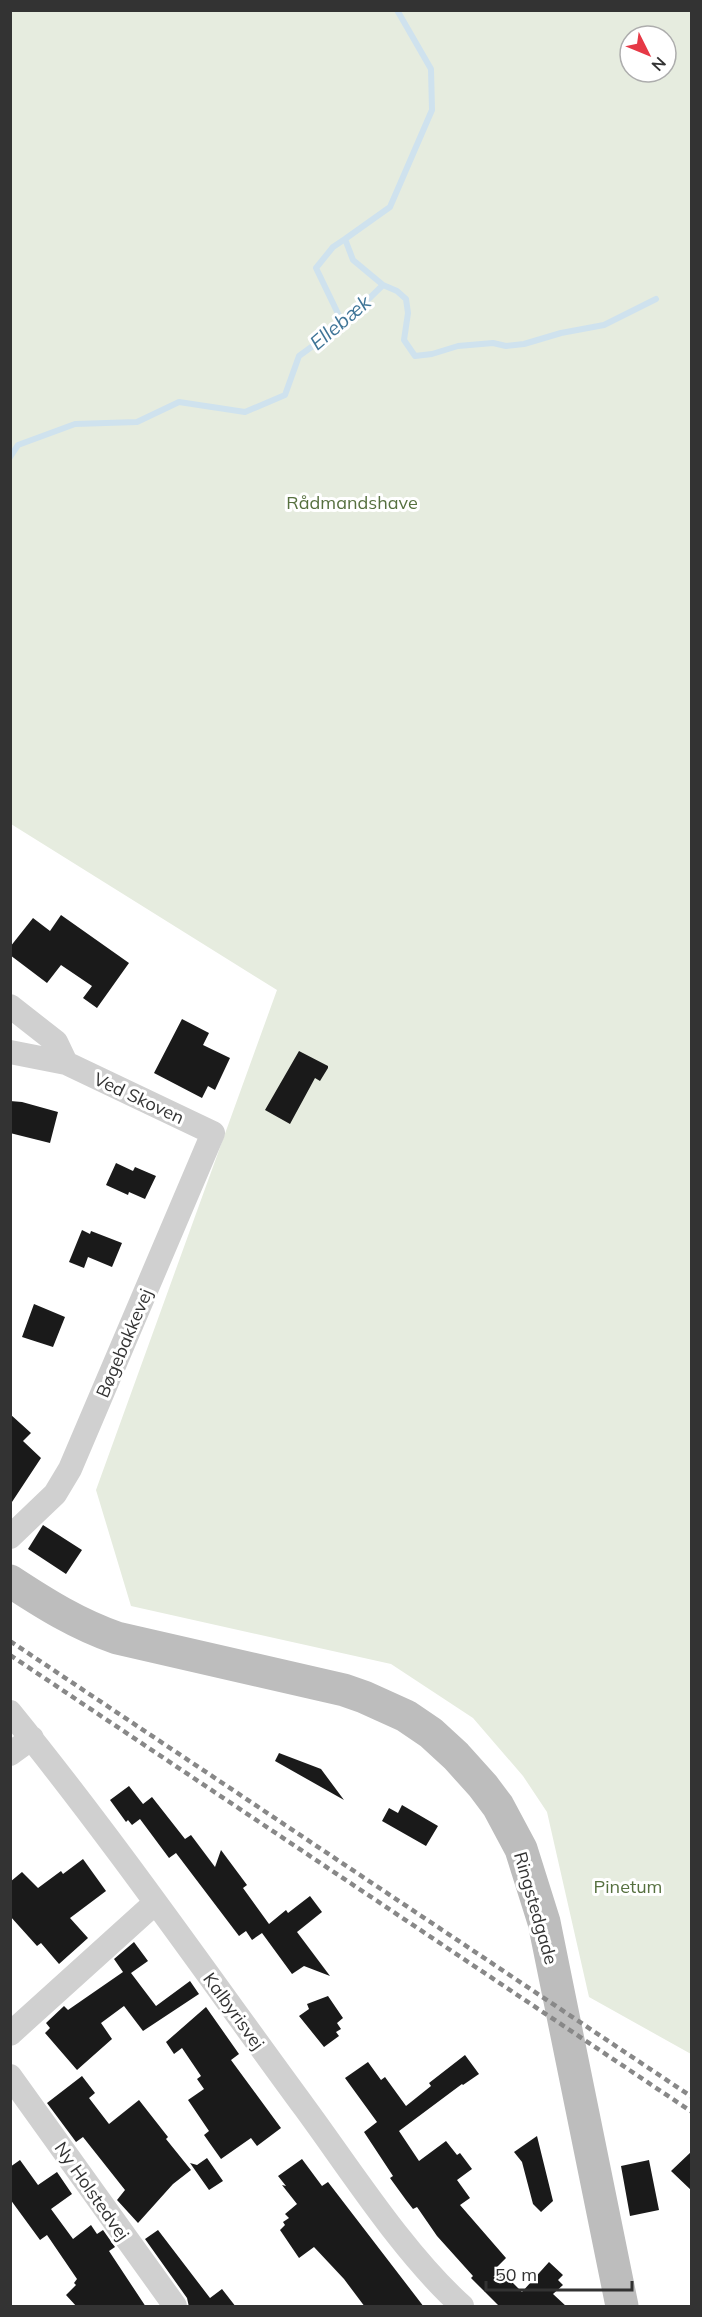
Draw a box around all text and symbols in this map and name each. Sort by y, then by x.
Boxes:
north arrow [618,24,678,84]
text: N [648,53,670,75]
water label: Ellebæk [304,289,376,355]
park label: Rådmandshave [286,491,418,514]
street label: Ved Skoven [90,1067,188,1129]
street label: Bøgebakkevej [91,1285,157,1401]
street label: Ringstedgade [509,1849,563,1967]
park label: Pinetum [594,1875,662,1898]
street label: Kalbyrisvej [198,1968,270,2054]
street label: Ny Holstedvej [50,2137,134,2245]
scale bar [486,2254,632,2292]
text: 50 m [495,2263,537,2286]

